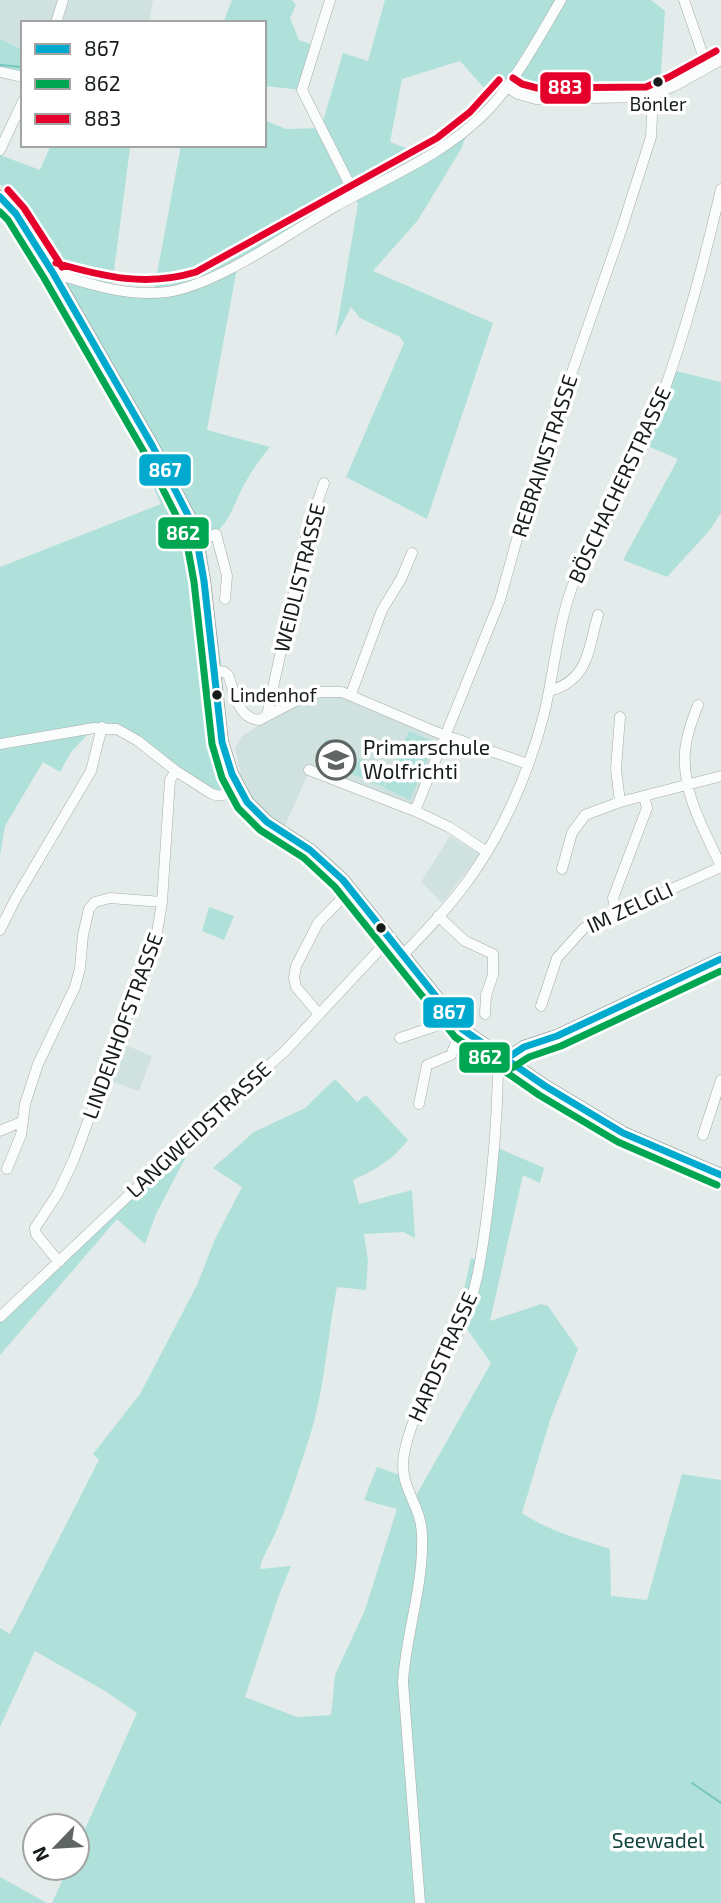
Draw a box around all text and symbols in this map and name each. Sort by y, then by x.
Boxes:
legend [21,21,266,147]
text: 867 [84,35,120,60]
text: 862 [84,70,121,95]
line badge: 883 [539,71,592,105]
text: 883 [548,75,582,98]
marker: Bönler [651,75,665,89]
place label: Bönler [629,92,687,115]
text: 883 [84,105,121,130]
street label: REBRAINSTRASSE [506,371,582,540]
street label: BÖSCHACHERSTRASSE [562,382,675,587]
line badge: 867 [138,453,192,487]
text: 867 [148,458,182,481]
street label: WEIDLISTRASSE [268,500,329,655]
line badge: 862 [157,516,210,550]
text: 862 [166,521,200,544]
place label: Lindenhof [230,683,317,706]
marker: Lindenhof [210,688,224,702]
place label: Primarschule Wolfrichti [363,734,490,783]
school or university icon: Primarschule Wolfrichti [315,739,357,781]
street label: IM ZELGLI [582,876,676,937]
unlabelled marker [374,921,388,935]
street label: LINDENHOFSTRASSE [76,929,167,1122]
line badge: 867 [422,996,475,1029]
text: 867 [432,1000,466,1023]
line badge: 862 [458,1041,511,1074]
text: 862 [468,1045,502,1068]
street label: LANGWEIDSTRASSE [121,1056,275,1202]
street label: HARDSTRASSE [402,1288,481,1425]
north arrow [21,1812,91,1882]
park label: Seewadel [612,1827,705,1852]
text: N [27,1843,53,1865]

